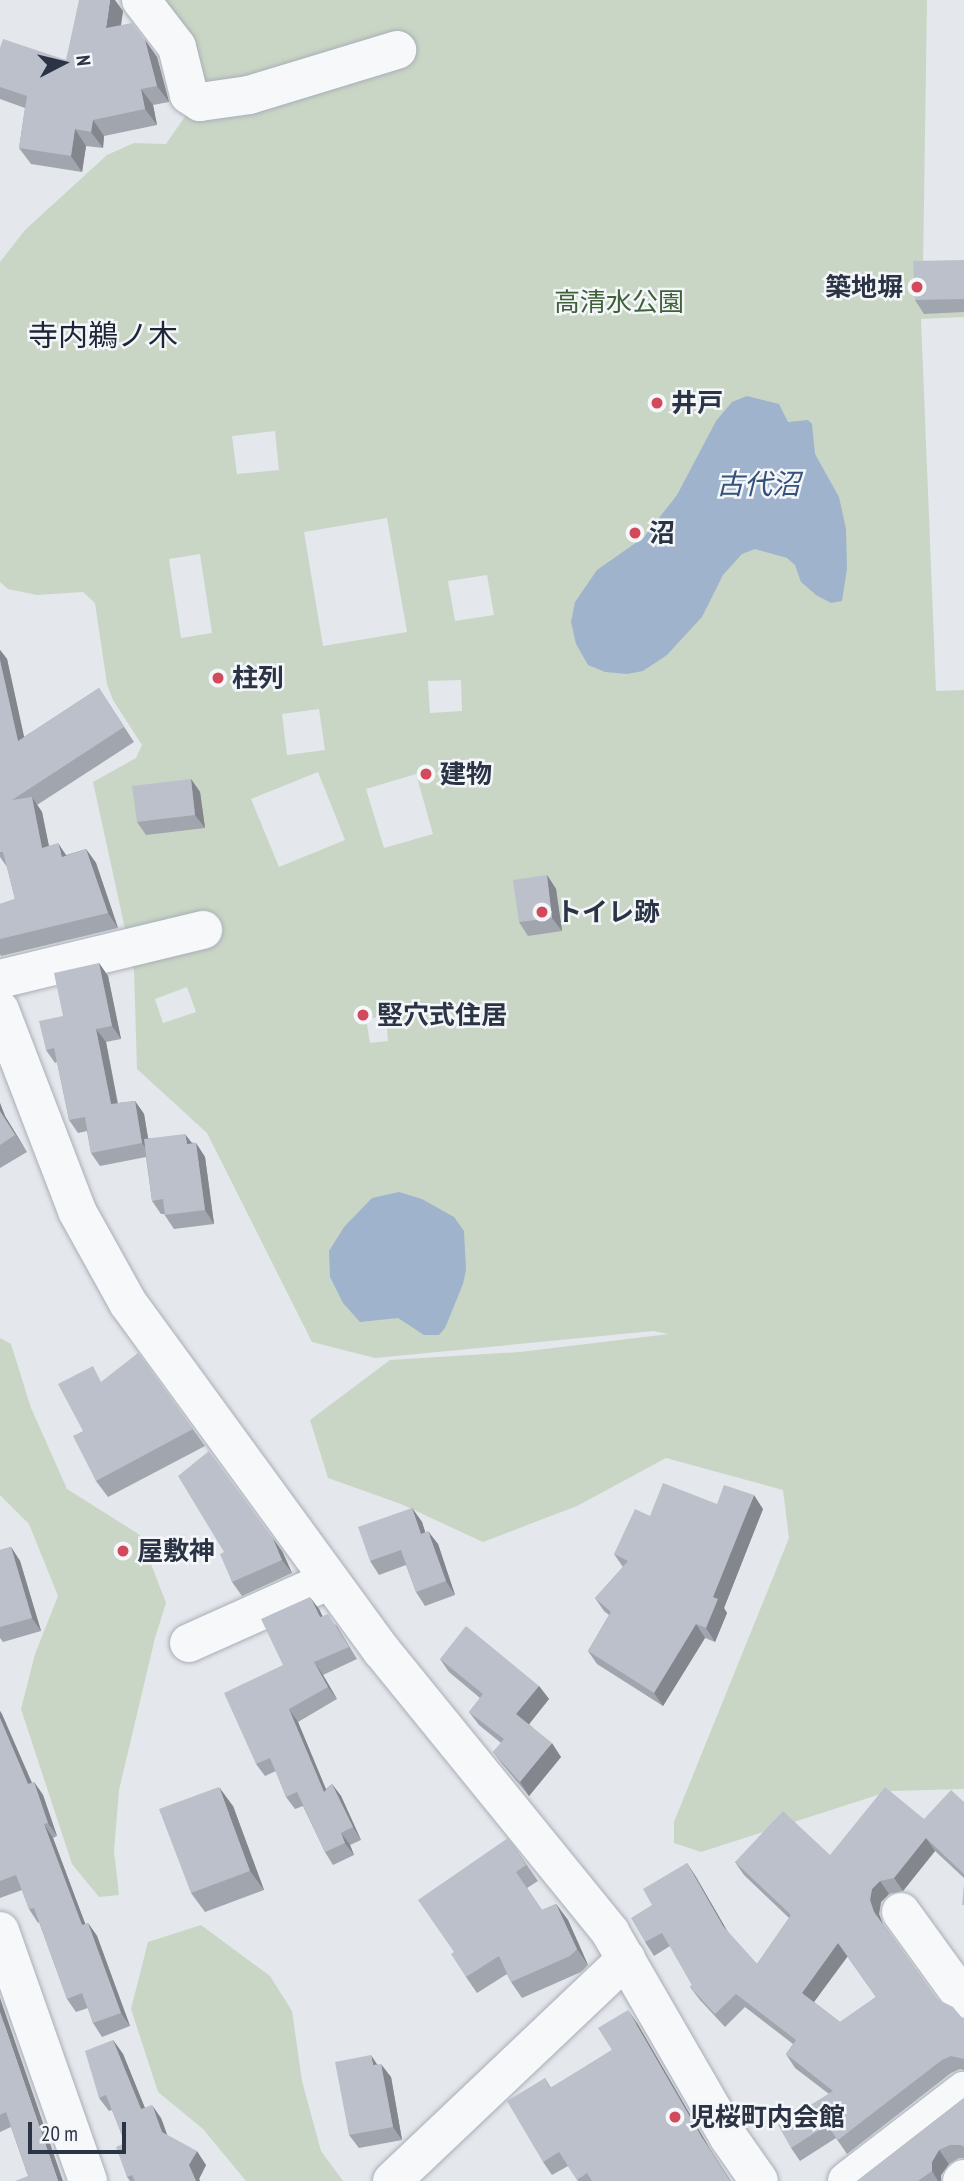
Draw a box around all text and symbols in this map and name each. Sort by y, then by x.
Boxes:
north arrow [28,28,98,98]
text: N [71,54,96,67]
place label: 築地塀 [825,271,903,303]
marker: 築地塀 [909,279,925,295]
park label: 高清水公園 [554,286,684,318]
district label: 寺内鵜ノ木 [28,317,178,353]
place label: 井戸 [671,387,723,419]
marker: 井戸 [649,395,665,411]
water label: 古代沼 [716,467,800,501]
place label: 沼 [649,517,675,549]
marker: 沼 [627,525,643,541]
place label: 柱列 [232,662,284,694]
marker: 柱列 [210,670,226,686]
place label: 建物 [440,758,492,790]
marker: 建物 [418,766,434,782]
place label: トイレ跡 [556,896,660,928]
marker: トイレ跡 [534,904,550,920]
place label: 竪穴式住居 [377,999,507,1031]
marker: 竪穴式住居 [355,1007,371,1023]
place label: 屋敷神 [137,1535,215,1567]
marker: 屋敷神 [115,1543,131,1559]
place label: 児桜町内会館 [689,2101,845,2133]
scale bar [32,2108,130,2152]
marker: 児桜町内会館 [667,2109,683,2125]
text: 20 m [41,2120,78,2147]

